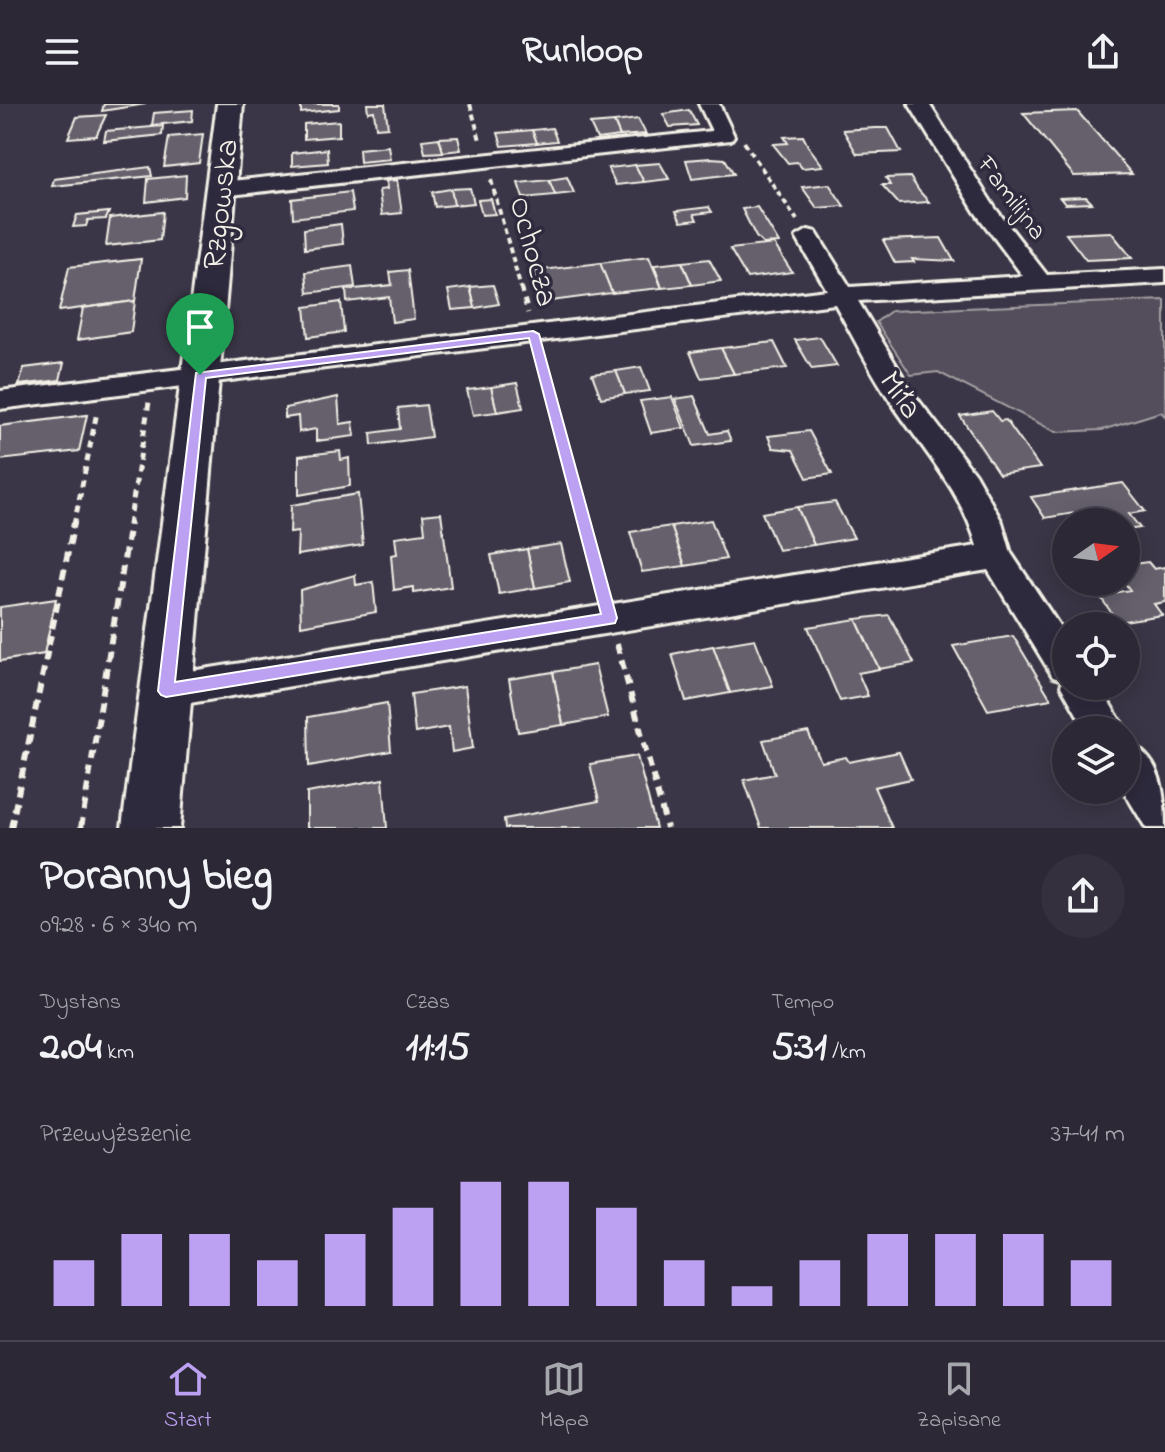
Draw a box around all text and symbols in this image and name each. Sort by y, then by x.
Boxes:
text: Runloop [522,26,643,79]
icon: menu [40,30,84,74]
icon: share [1081,30,1125,74]
street label: Rzgowska [192,137,253,272]
street label: Familijna [966,148,1055,249]
street label: Ochocza [494,192,569,312]
pin [166,293,234,375]
icon: arrive [178,305,222,349]
street label: Miła [866,362,933,430]
north arrow [1052,508,1140,596]
map controls [1052,508,1140,804]
button: locate [1052,612,1140,700]
button: layers [1052,716,1140,804]
text: Poranny bieg [40,845,273,909]
button: share [1041,854,1125,938]
text: 09:28 · 6 × 340 m [40,907,197,945]
text: Dystans [40,987,121,1019]
text: Czas [406,987,450,1019]
text: Tempo [771,987,834,1019]
text: 2.04 [40,1019,102,1078]
text: 11:15 [406,1019,470,1078]
text: 5:31 [771,1019,827,1078]
text: km [102,1037,134,1069]
text: /km [827,1037,866,1069]
text: Przewyższenie [40,1116,191,1154]
text: 37–41 m [1050,1116,1125,1154]
tab: Start [164,1357,212,1437]
tab: Mapa [540,1357,589,1437]
tab: Zapisane [917,1357,1001,1437]

